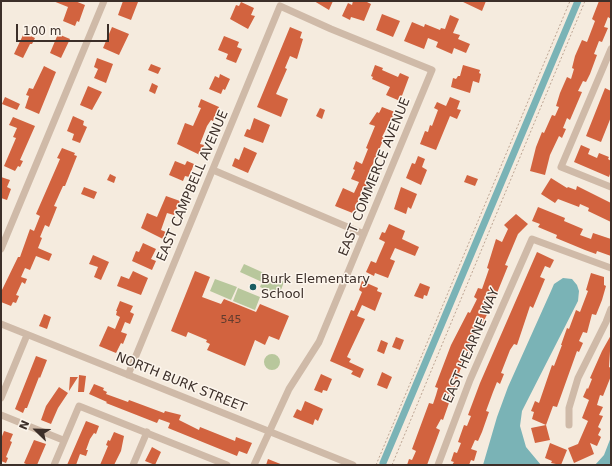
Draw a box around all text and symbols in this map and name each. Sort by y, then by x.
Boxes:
scale bar [18,16,111,42]
text: 100 m [23,24,61,38]
street label: EAST COMMERCE AVENUE [336,95,414,259]
street label: EAST CAMPBELL AVENUE [154,108,232,264]
place label: Burk Elementary School [261,272,370,303]
marker: Burk Elementary School [248,282,258,292]
street label: EAST HEARNE WAY [441,286,503,406]
house number: 545 [221,313,241,327]
street label: NORTH BURK STREET [113,350,249,416]
north arrow [16,410,56,450]
text: N [17,418,32,432]

